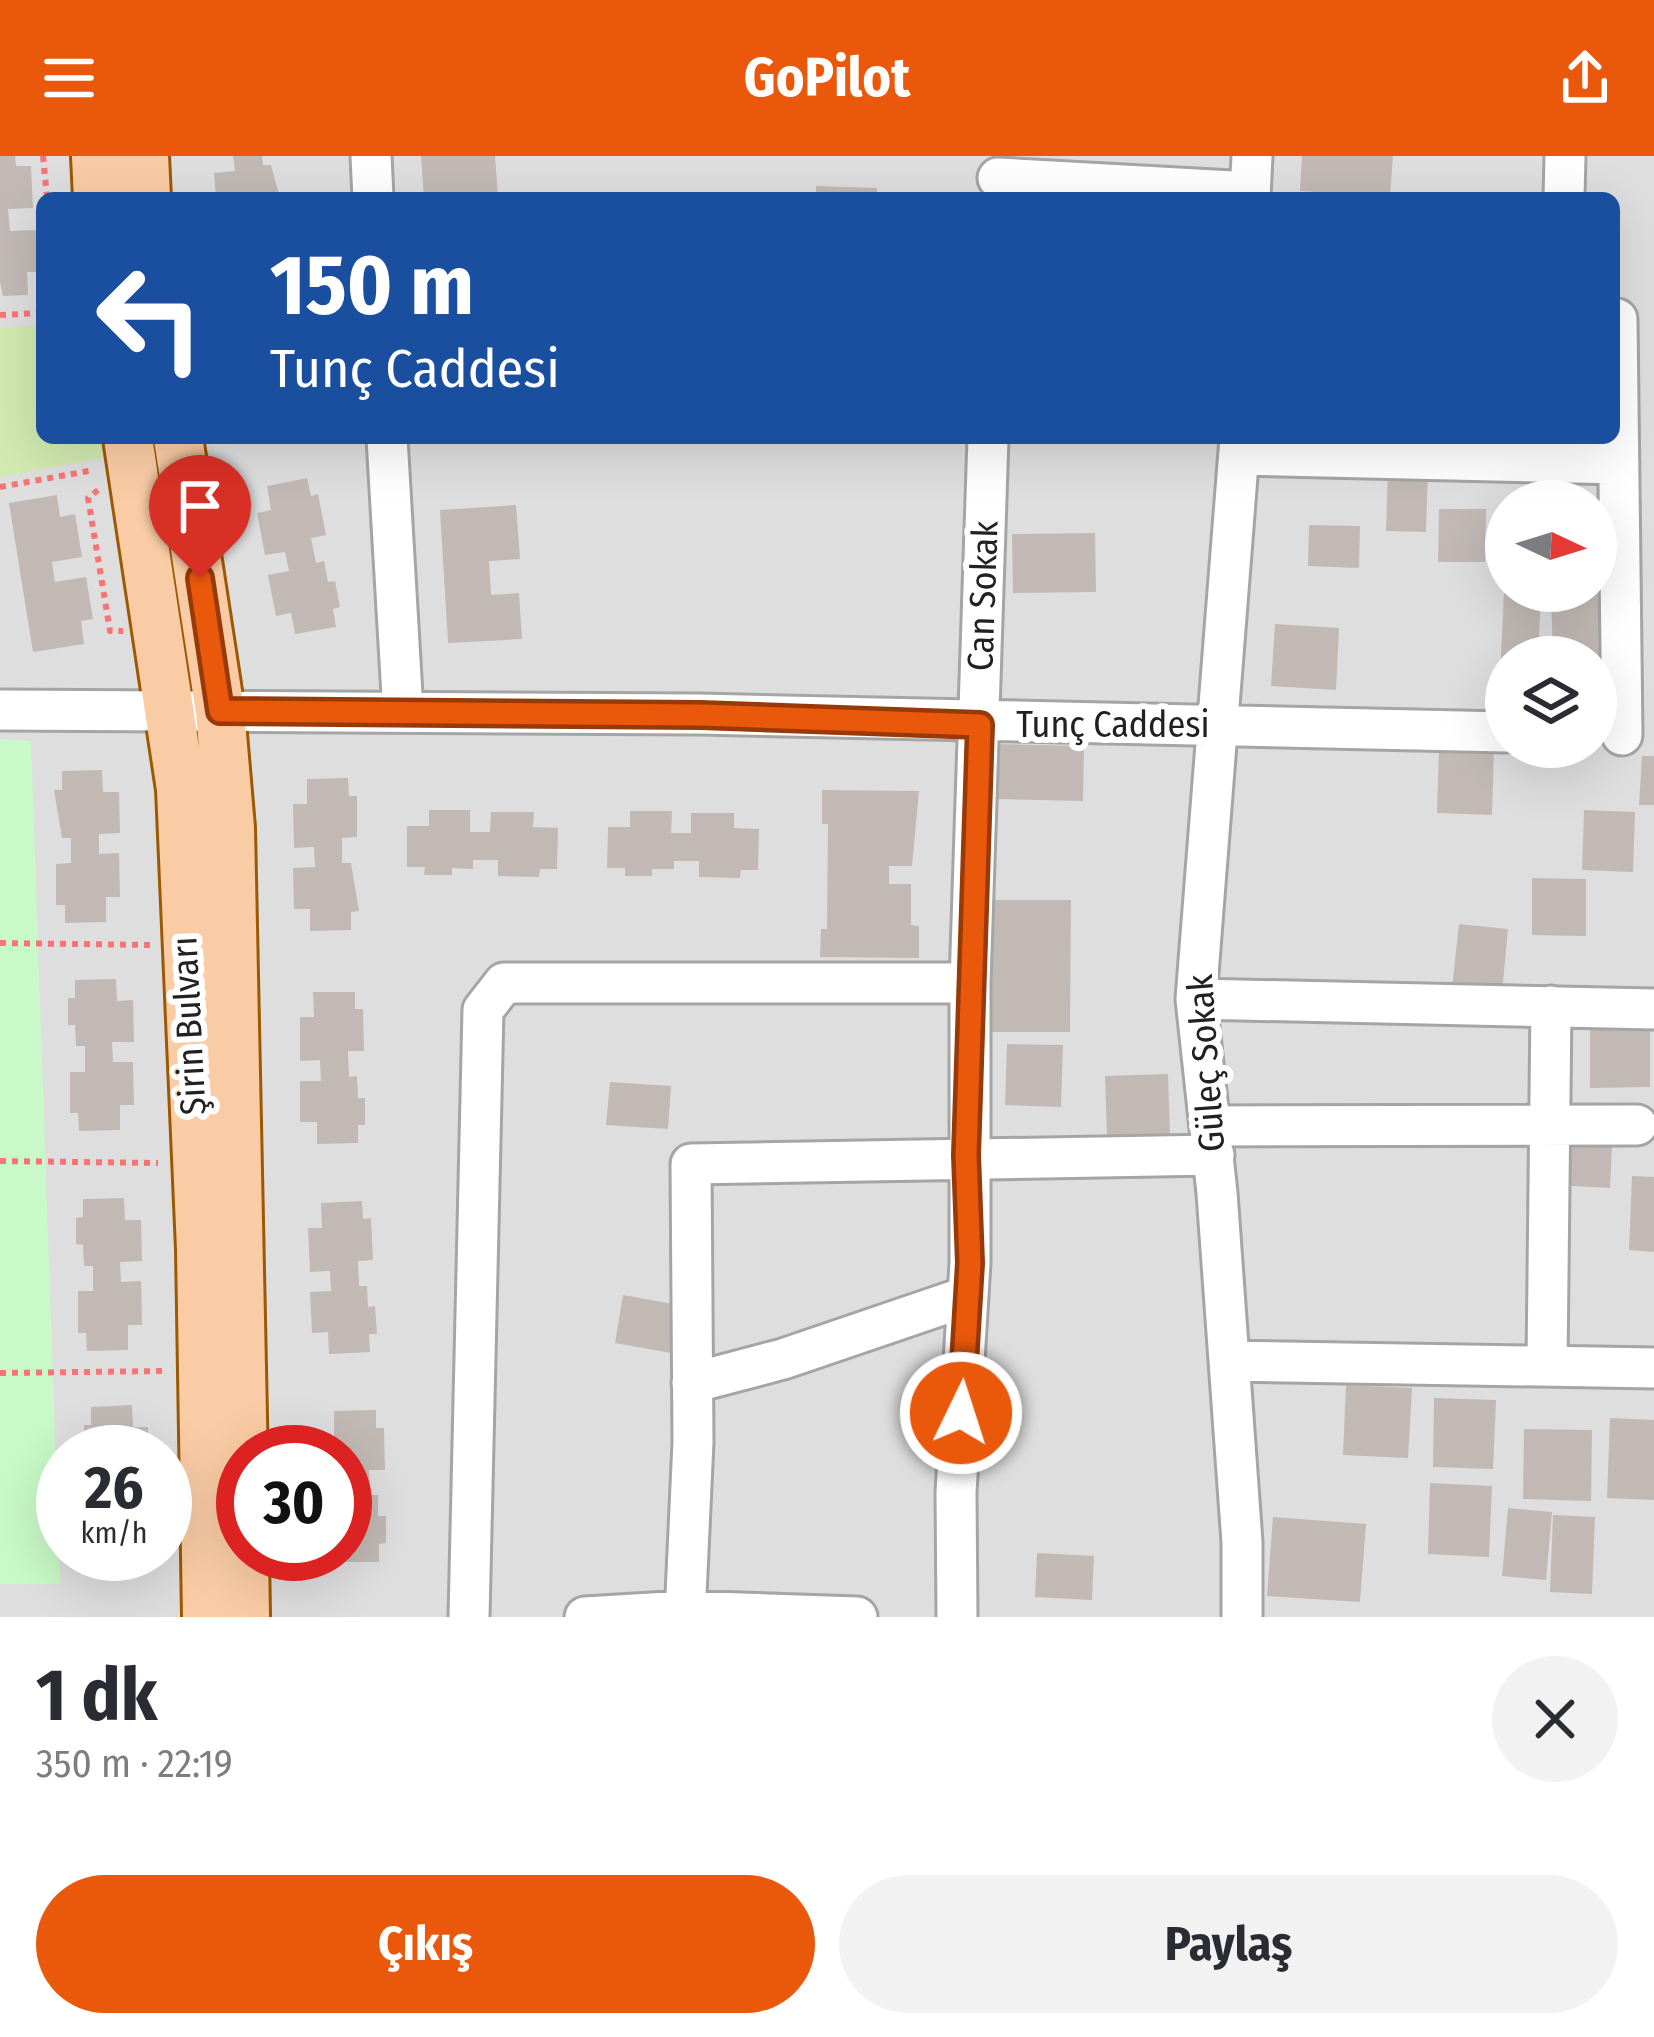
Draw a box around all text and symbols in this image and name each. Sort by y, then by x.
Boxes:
icon: menu [36,45,102,111]
icon: share [1552,45,1618,111]
text: GoPilot [744,46,910,110]
text: 150 m [270,235,474,336]
icon: left [72,240,228,396]
text: Tunç Caddesi [270,337,560,401]
pin [149,455,251,578]
icon: arrive [167,473,233,539]
north arrow [1485,480,1617,612]
map controls [1485,480,1617,768]
street label: Can Sokak [958,520,1008,672]
button: layers [1485,636,1617,768]
street label: Tunç Caddesi [1016,703,1210,747]
street label: Şirin Bulvarı [162,936,216,1116]
street label: Güleç Sokak [1178,973,1234,1153]
position arrow [898,1350,1024,1476]
speed limit sign: 30 [216,1425,372,1581]
text: 26 [84,1452,144,1524]
text: km/h [81,1515,147,1551]
text: 1 dk [36,1653,157,1739]
button: close [1492,1656,1618,1782]
text: 350 m · 22:19 [36,1741,233,1787]
button: Çıkış [36,1875,815,2013]
button: Paylaş [839,1875,1618,2013]

